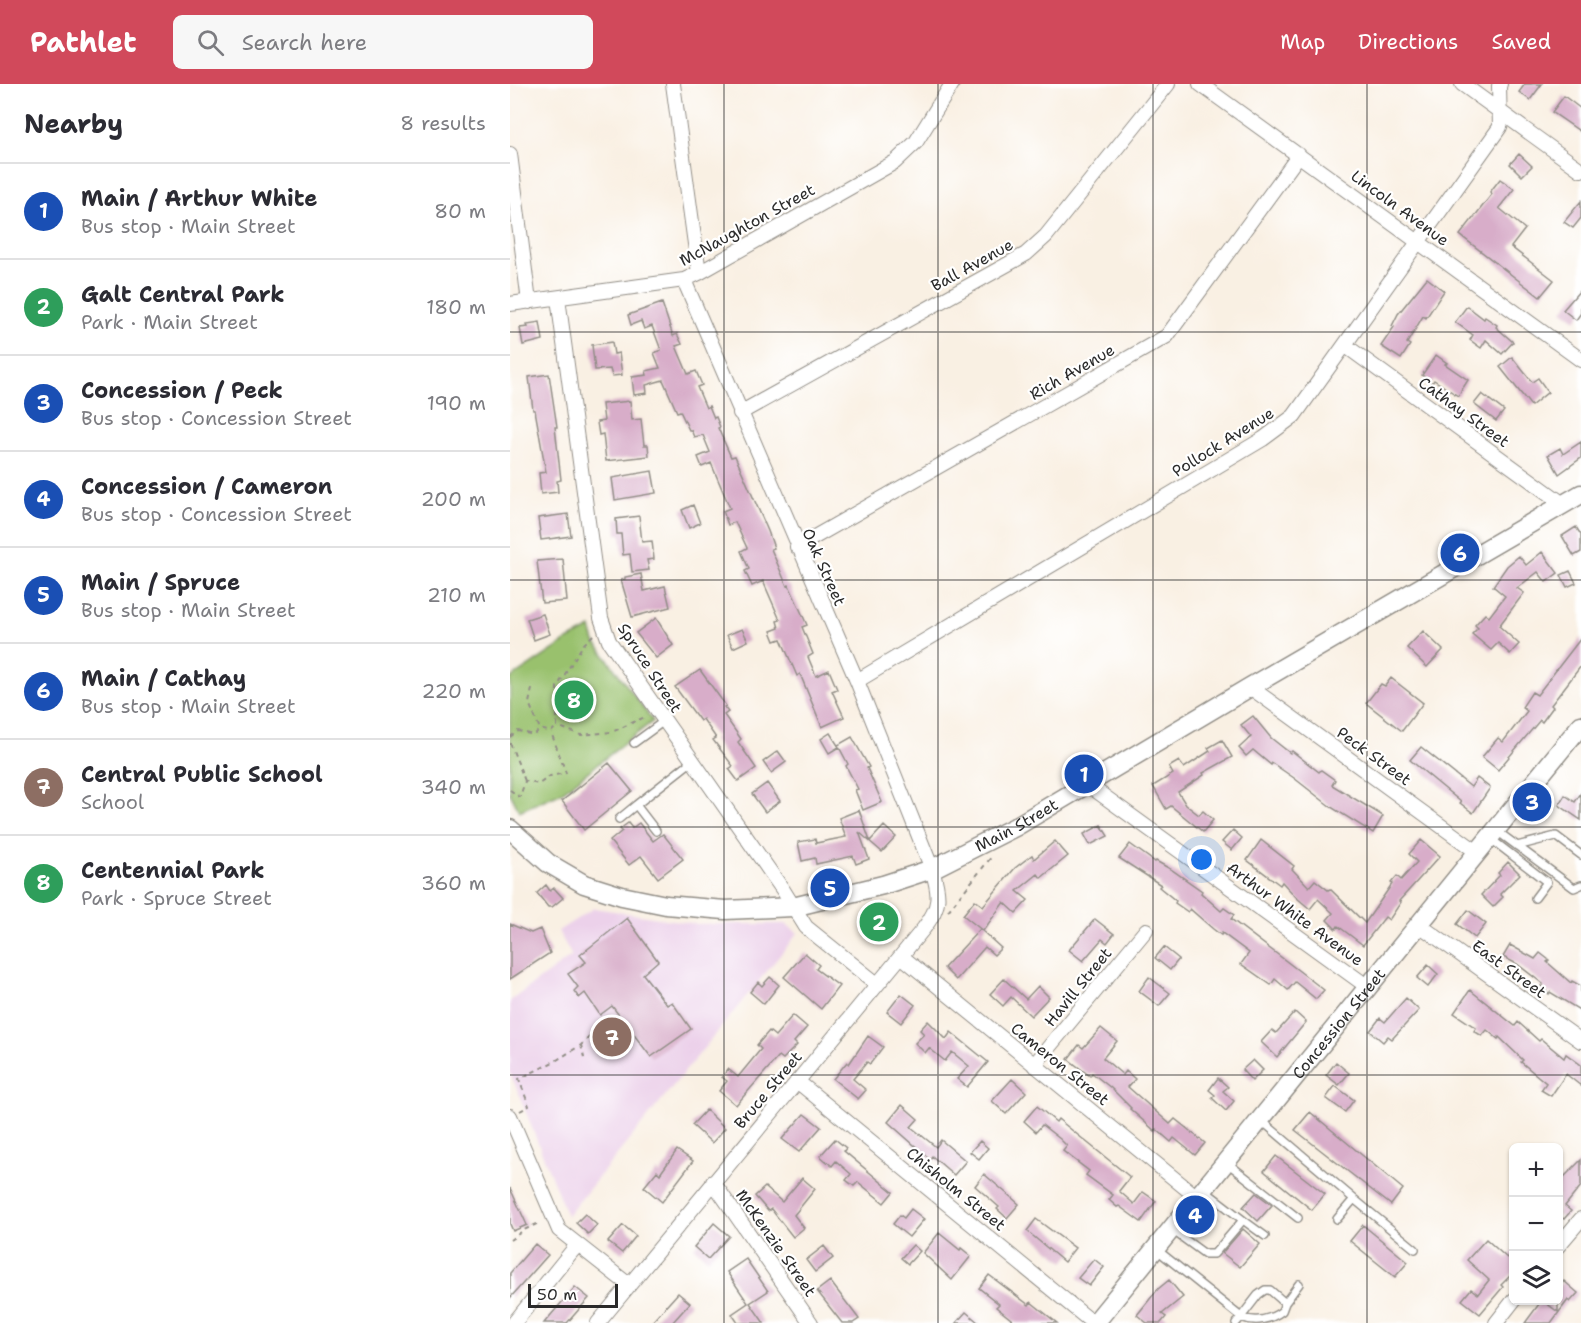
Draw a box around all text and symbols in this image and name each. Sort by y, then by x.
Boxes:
search box [173,15,593,69]
text: Pathlet [30,23,137,61]
icon: search [194,26,227,59]
text: Search here [242,28,367,57]
text: Map [1280,28,1325,56]
text: Directions [1358,28,1458,56]
text: Saved [1491,28,1551,56]
text: Nearby [24,106,123,141]
text: 8 results [400,110,486,136]
street label: Lincoln Avenue [1347,165,1453,251]
street label: McNaughton Street [675,179,819,271]
text: Main / Arthur White [81,184,317,213]
text: 1 [39,198,48,224]
text: 80 m [434,198,486,224]
text: Bus stop · Main Street [81,213,296,239]
street label: Ball Avenue [927,234,1017,296]
text: Galt Central Park [81,280,285,309]
text: 2 [37,294,51,320]
text: 180 m [426,294,486,320]
text: Park · Main Street [81,309,258,335]
street label: Rich Avenue [1026,339,1118,405]
street label: Cathay Street [1414,372,1514,452]
text: Concession / Peck [81,376,283,405]
text: 3 [37,390,51,416]
text: 190 m [427,390,486,416]
street label: Pollock Avenue [1168,402,1278,482]
text: Bus stop · Concession Street [81,405,352,431]
text: Concession / Cameron [81,472,332,501]
text: 4 [37,486,51,512]
text: 200 m [421,486,486,512]
text: Bus stop · Concession Street [81,501,352,527]
street label: Oak Street [798,525,850,609]
pin: 6 [1440,530,1480,576]
text: Main / Spruce [81,568,240,597]
text: 5 [37,582,50,608]
text: 210 m [427,582,486,608]
text: Bus stop · Main Street [81,597,296,623]
street label: Spruce Street [613,619,687,717]
text: Main / Cathay [81,664,246,693]
text: 6 [37,678,51,704]
text: 220 m [422,678,486,704]
pin: 8 [554,678,594,722]
text: Bus stop · Main Street [81,693,296,719]
street label: Peck Street [1333,722,1415,790]
pin: 1 [1064,752,1104,796]
text: Central Public School [81,760,323,789]
text: 7 [37,774,51,800]
text: 340 m [421,774,486,800]
pin: 3 [1512,780,1552,824]
text: School [81,789,144,815]
street label: Main Street [971,793,1062,856]
your location [1187,845,1216,874]
text: Centennial Park [81,856,265,885]
street label: Arthur White Avenue [1223,857,1367,971]
pin: 5 [810,866,850,910]
text: 8 [37,870,51,896]
text: 360 m [421,870,486,896]
text: Park · Spruce Street [81,885,272,911]
pin: 2 [860,900,898,944]
street label: East Street [1468,935,1550,1003]
street label: Havill Street [1040,943,1116,1031]
street label: Concession Street [1287,964,1390,1083]
pin: 7 [592,1014,632,1060]
street label: Cameron Street [1006,1018,1114,1110]
street label: Bruce Street [729,1047,807,1133]
street label: Chisholm Street [902,1143,1010,1235]
map controls [1509,1143,1563,1305]
button: + [1509,1143,1563,1197]
street label: McKenzie Street [731,1185,821,1301]
pin: 4 [1176,1192,1214,1238]
button: − [1509,1197,1563,1251]
button: layers [1509,1251,1563,1305]
scale bar [528,1281,618,1308]
text: 50 m [537,1284,577,1305]

